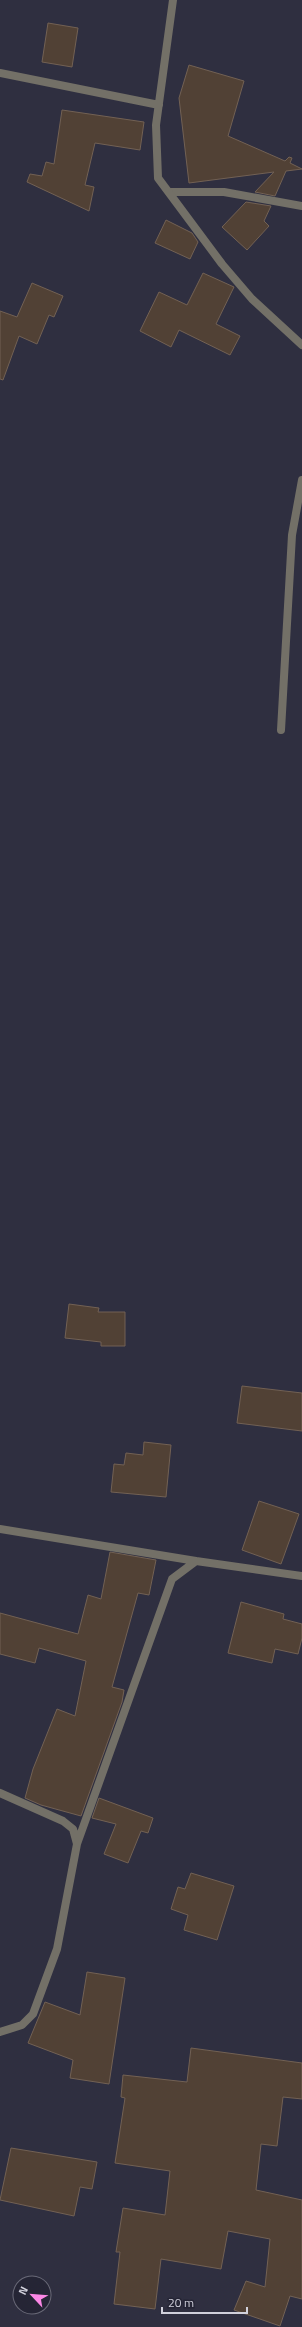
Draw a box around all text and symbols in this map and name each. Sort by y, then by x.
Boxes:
north arrow [12,2275,52,2315]
text: N [14,2284,32,2298]
scale bar [162,2289,247,2315]
text: 20 m [168,2293,194,2312]

